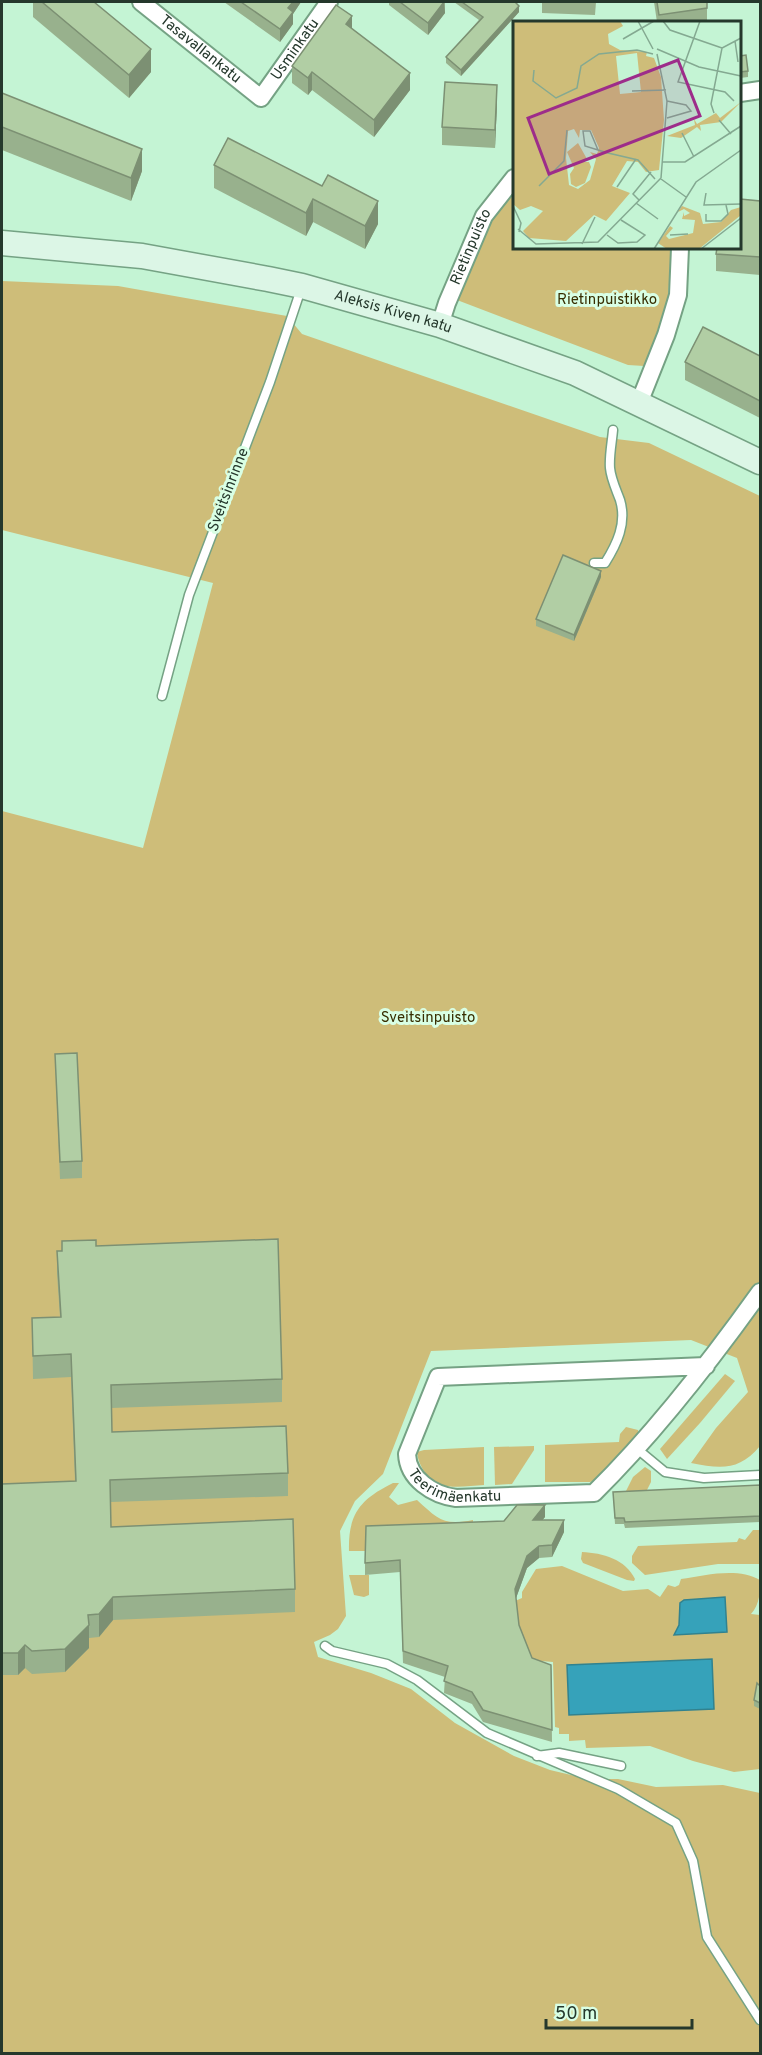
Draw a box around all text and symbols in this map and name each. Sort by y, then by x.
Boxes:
street label: Tasavallankatu [156,11,245,88]
street label: Usminkatu [267,15,324,84]
inset map [513,21,741,249]
street label: Rietinpuisto [446,205,496,288]
street label: Aleksis Kiven katu [332,286,455,338]
park label: Rietinpuistikko [557,291,657,310]
street label: Sveitsinrinne [204,445,254,535]
park label: Sveitsinpuisto [381,1009,475,1028]
street label: Teerimäenkatu [403,1465,502,1508]
scale bar [546,1992,692,2030]
text: 50 m [555,2003,597,2026]

